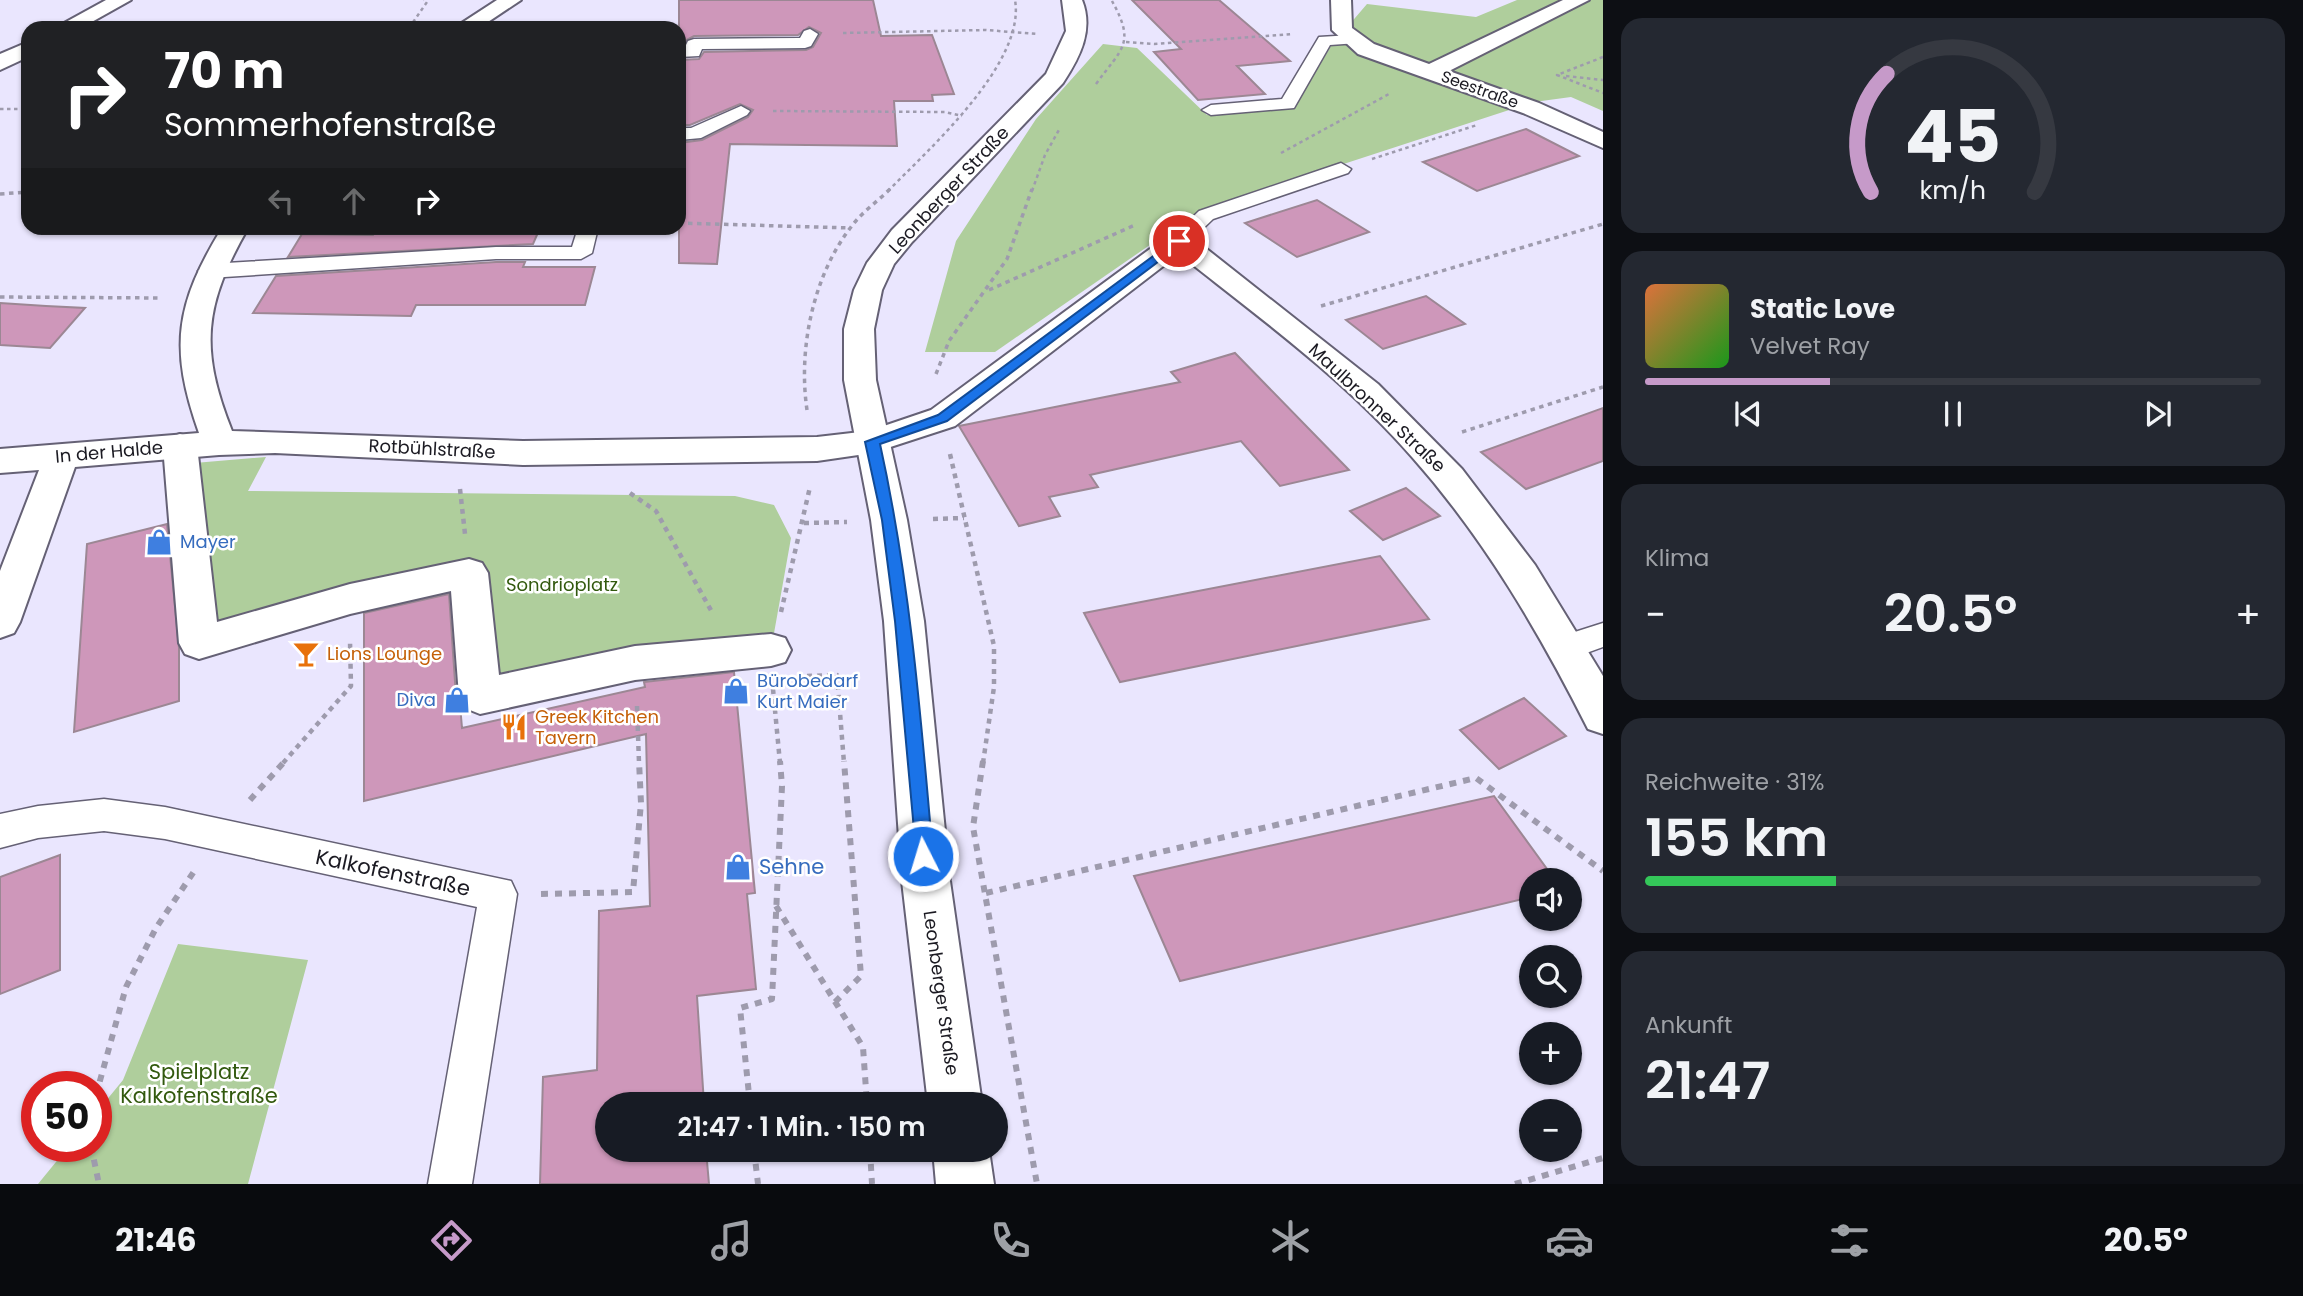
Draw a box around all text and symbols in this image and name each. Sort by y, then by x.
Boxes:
text: 70 m [164,37,284,105]
icon: right [49,49,140,140]
street label: Seestraße [1438,65,1522,114]
text: 45 [1905,86,2001,187]
text: Sommerhofenstraße [164,102,496,147]
street label: Leonberger Straße [883,120,1014,259]
text: km/h [1920,172,1986,207]
icon: left [262,182,300,220]
icon: ahead [335,182,373,220]
icon: right [408,182,446,220]
pin [1149,211,1209,271]
icon: arrive [1160,222,1198,260]
text: Static Love [1750,291,1895,327]
text: Velvet Ray [1750,330,1870,362]
street label: Maulbronner Straße [1303,337,1451,478]
icon: previous [1729,395,1767,433]
icon: pause [1934,395,1972,433]
icon: next [2139,395,2177,433]
street label: Rotbühlstraße [368,433,496,464]
street label: In der Halde [54,434,164,469]
shop icon: Mayer [144,527,174,557]
place label: Mayer [180,529,236,554]
text: Klima [1645,542,1709,574]
park label: Sondrioplatz [506,572,618,597]
text: 20.5° [1884,577,2017,650]
text: − [1645,588,1666,641]
text: + [2235,588,2261,641]
bar icon: Lions Lounge [291,639,321,669]
place label: Lions Lounge [327,641,442,666]
place label: Bürobedarf Kurt Maier [757,668,858,714]
shop icon: Bürobedarf Kurt Maier [721,676,751,706]
shop icon: Diva [442,685,472,715]
place label: Diva [397,687,436,712]
place label: Greek Kitchen Tavern [535,704,659,750]
restaurant icon: Greek Kitchen Tavern [499,712,529,742]
text: Reichweite · 31% [1645,766,1825,798]
text: 155 km [1645,801,1828,874]
position arrow [886,819,960,893]
street label: Kalkofenstraße [313,842,473,903]
shop icon: Sehne [723,852,753,882]
place label: Sehne [759,852,824,881]
map controls [1519,868,1582,1162]
button: sound [1519,868,1582,931]
street label: Leonberger Straße [918,909,965,1077]
button: search [1519,945,1582,1008]
text: Ankunft [1645,1009,1732,1041]
button: + [1519,1022,1582,1085]
text: 21:47 [1645,1044,1770,1117]
park label: Spielplatz Kalkofenstraße [120,1057,278,1110]
speed limit sign: 50 [21,1071,112,1162]
button: − [1519,1099,1582,1162]
text: 21:47 · 1 Min. · 150 m [678,1109,925,1145]
icon: directions [427,1216,476,1265]
icon: music [707,1216,756,1265]
icon: phone [986,1216,1035,1265]
icon: climate [1266,1216,1315,1265]
icon: car [1545,1216,1594,1265]
icon: filters [1825,1216,1874,1265]
text: 21:46 [115,1217,197,1262]
text: 20.5° [2104,1217,2188,1262]

